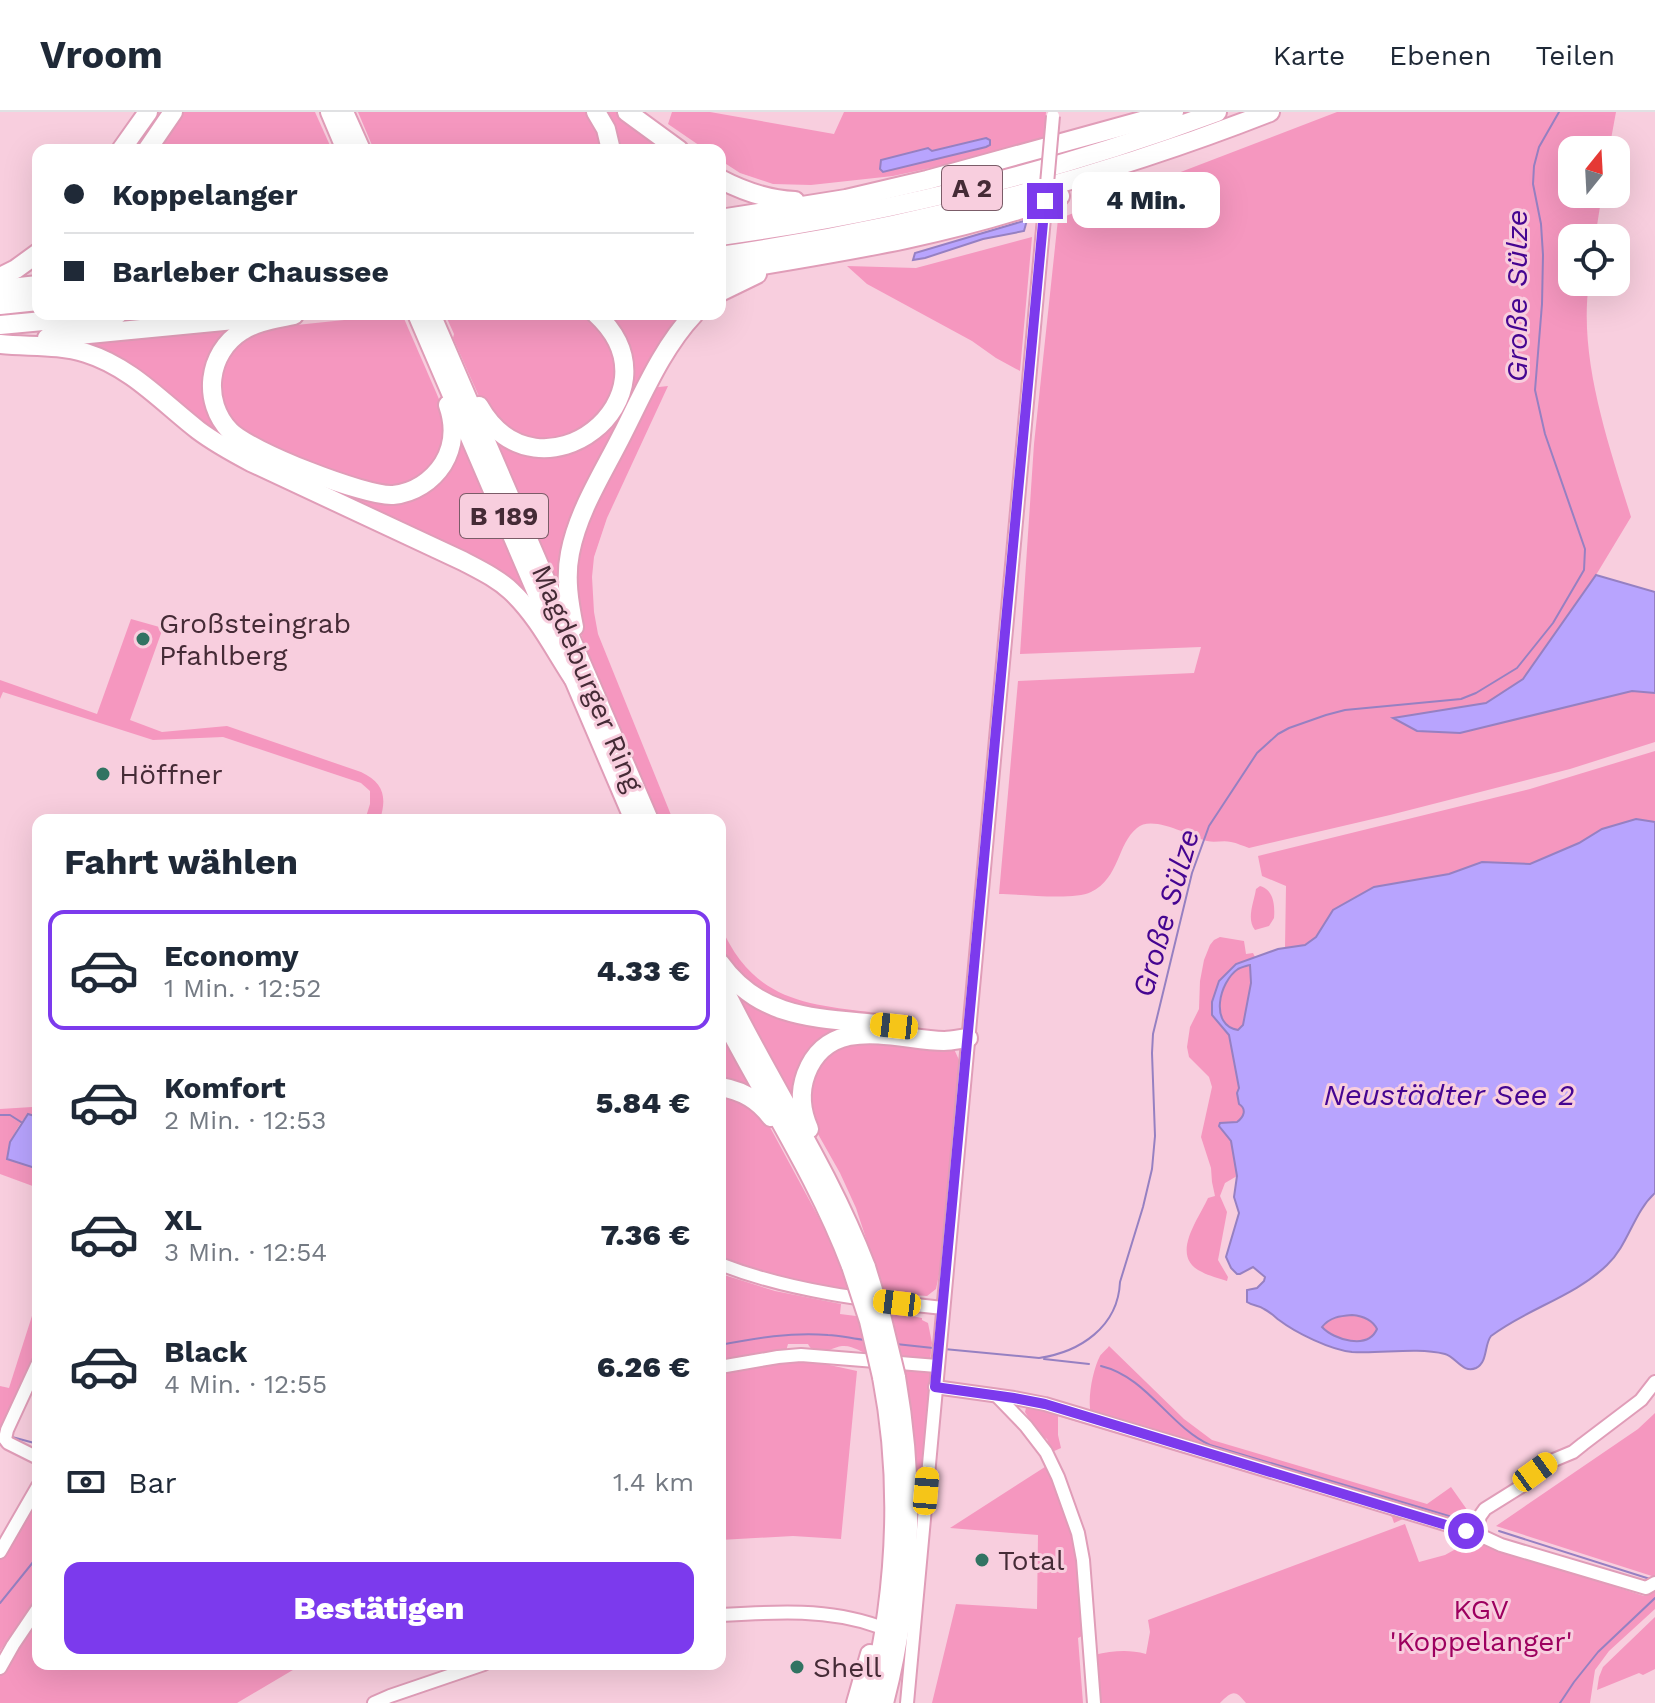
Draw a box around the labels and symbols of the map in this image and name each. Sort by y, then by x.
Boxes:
north arrow [1558,136,1630,208]
road number: A 2 [942,166,1002,210]
callout: 4 Min. [1073,173,1221,229]
route end [1027,183,1063,219]
water label: Große Sülze [1499,209,1534,383]
road number: B 189 [460,494,548,538]
street label: Magdeburger Ring [525,560,650,797]
place label: Großsteingrab Pfahlberg [159,607,351,672]
marker: Großsteingrab Pfahlberg [134,630,152,648]
place label: Höffner [119,758,223,791]
marker: Höffner [94,765,112,783]
water label: Große Sülze [1125,825,1206,1001]
car [869,1012,919,1040]
water label: Neustädter See 2 [1323,1077,1575,1112]
car [872,1288,922,1318]
car [1509,1448,1561,1496]
car [912,1466,940,1516]
route start [1448,1513,1484,1549]
place label: Total [998,1544,1065,1577]
marker: Total [973,1551,991,1569]
park label: KGV 'Koppelanger' [1390,1593,1572,1658]
place label: Shell [813,1651,882,1684]
marker: Shell [788,1658,806,1676]

